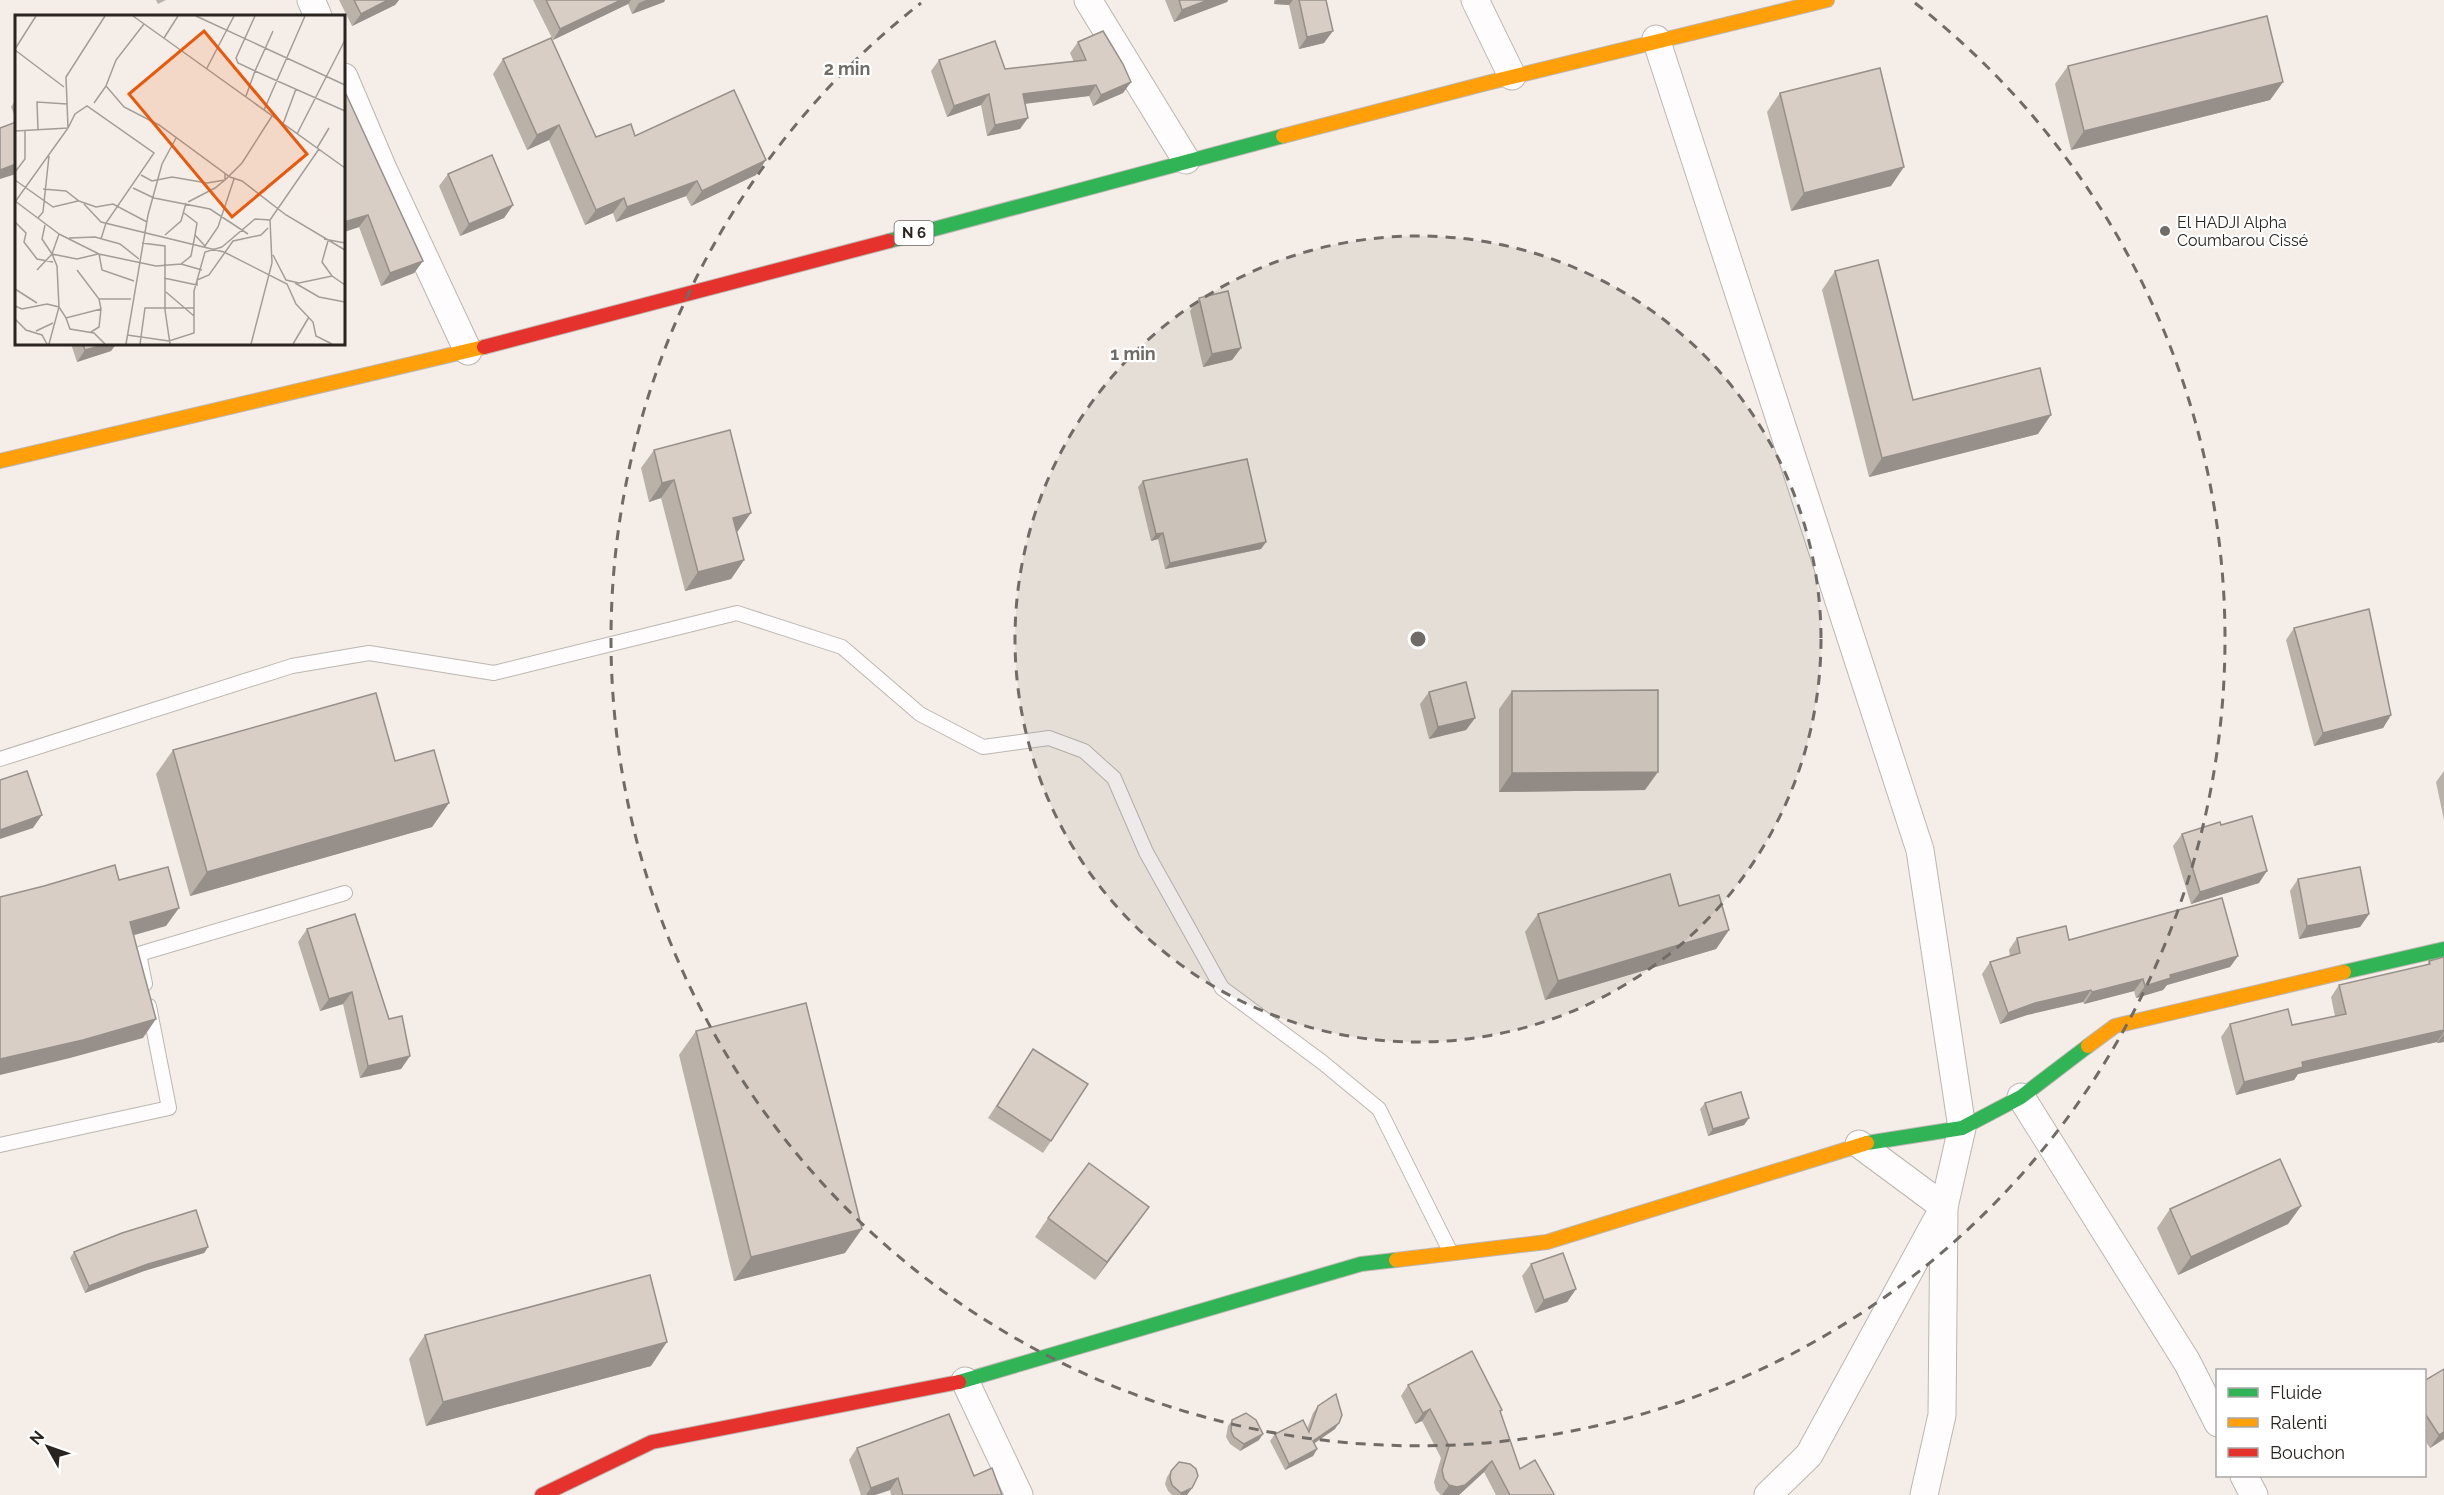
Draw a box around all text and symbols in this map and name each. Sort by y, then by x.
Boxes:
inset map [15,15,345,345]
text: 2 min [824,58,870,79]
place label: El HADJI Alpha Coumbarou Cissé [2177,213,2308,250]
road number: N 6 [894,221,934,245]
marker: El HADJI Alpha Coumbarou Cissé [2158,224,2172,238]
text: 1 min [1110,343,1156,364]
centre of rings [1408,629,1428,649]
legend [2216,1369,2426,1477]
text: Fluide [2270,1382,2322,1403]
text: Ralenti [2270,1412,2327,1433]
north arrow [18,1417,78,1477]
text: N [26,1427,48,1448]
text: Bouchon [2270,1442,2345,1463]

